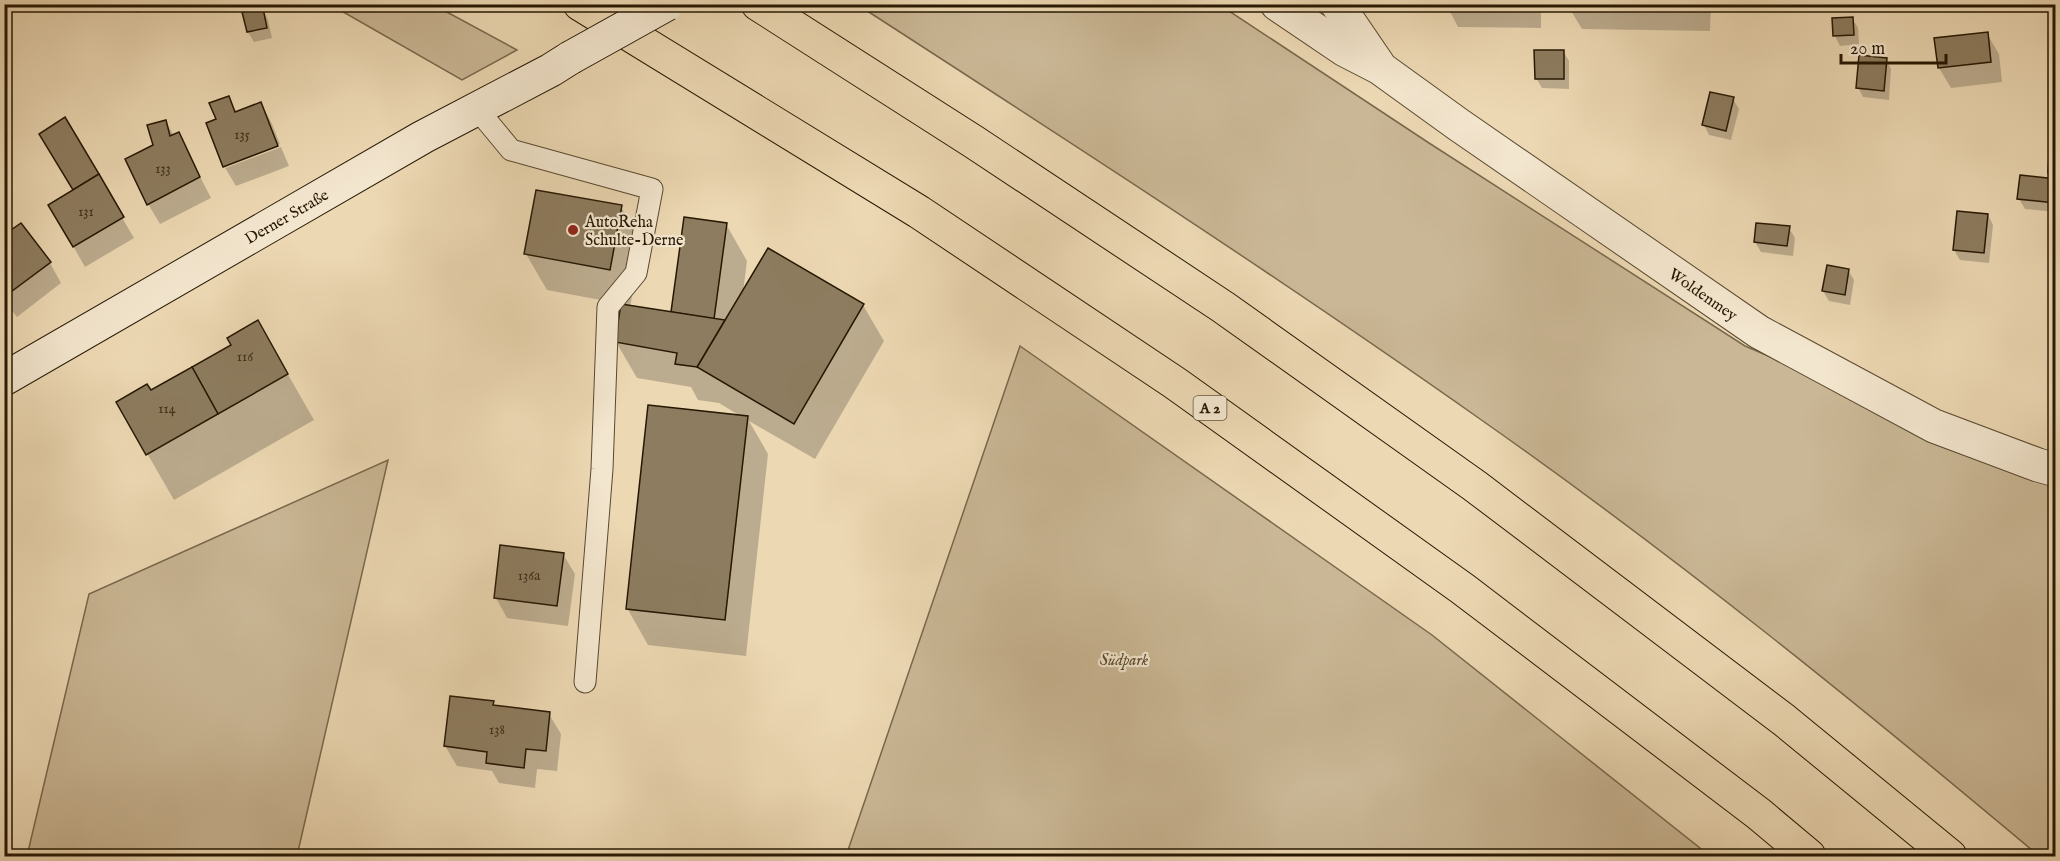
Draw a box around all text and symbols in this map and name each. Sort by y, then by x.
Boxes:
scale bar [1841,27,1946,65]
text: 20 m [1850,38,1885,61]
house number: 135 [234,126,250,144]
house number: 133 [155,160,171,178]
street label: Derner Straße [242,186,333,250]
house number: 131 [78,203,94,221]
place label: AutoReha Schulte-Derne [584,213,683,251]
marker: AutoReha Schulte-Derne [566,223,580,237]
street label: Woldenmey [1664,265,1741,326]
house number: 116 [237,348,254,366]
road number: A 2 [1194,396,1226,420]
house number: 114 [158,400,176,418]
house number: 136a [518,567,541,585]
park label: Südpark [1100,651,1149,671]
house number: 138 [489,721,505,739]

